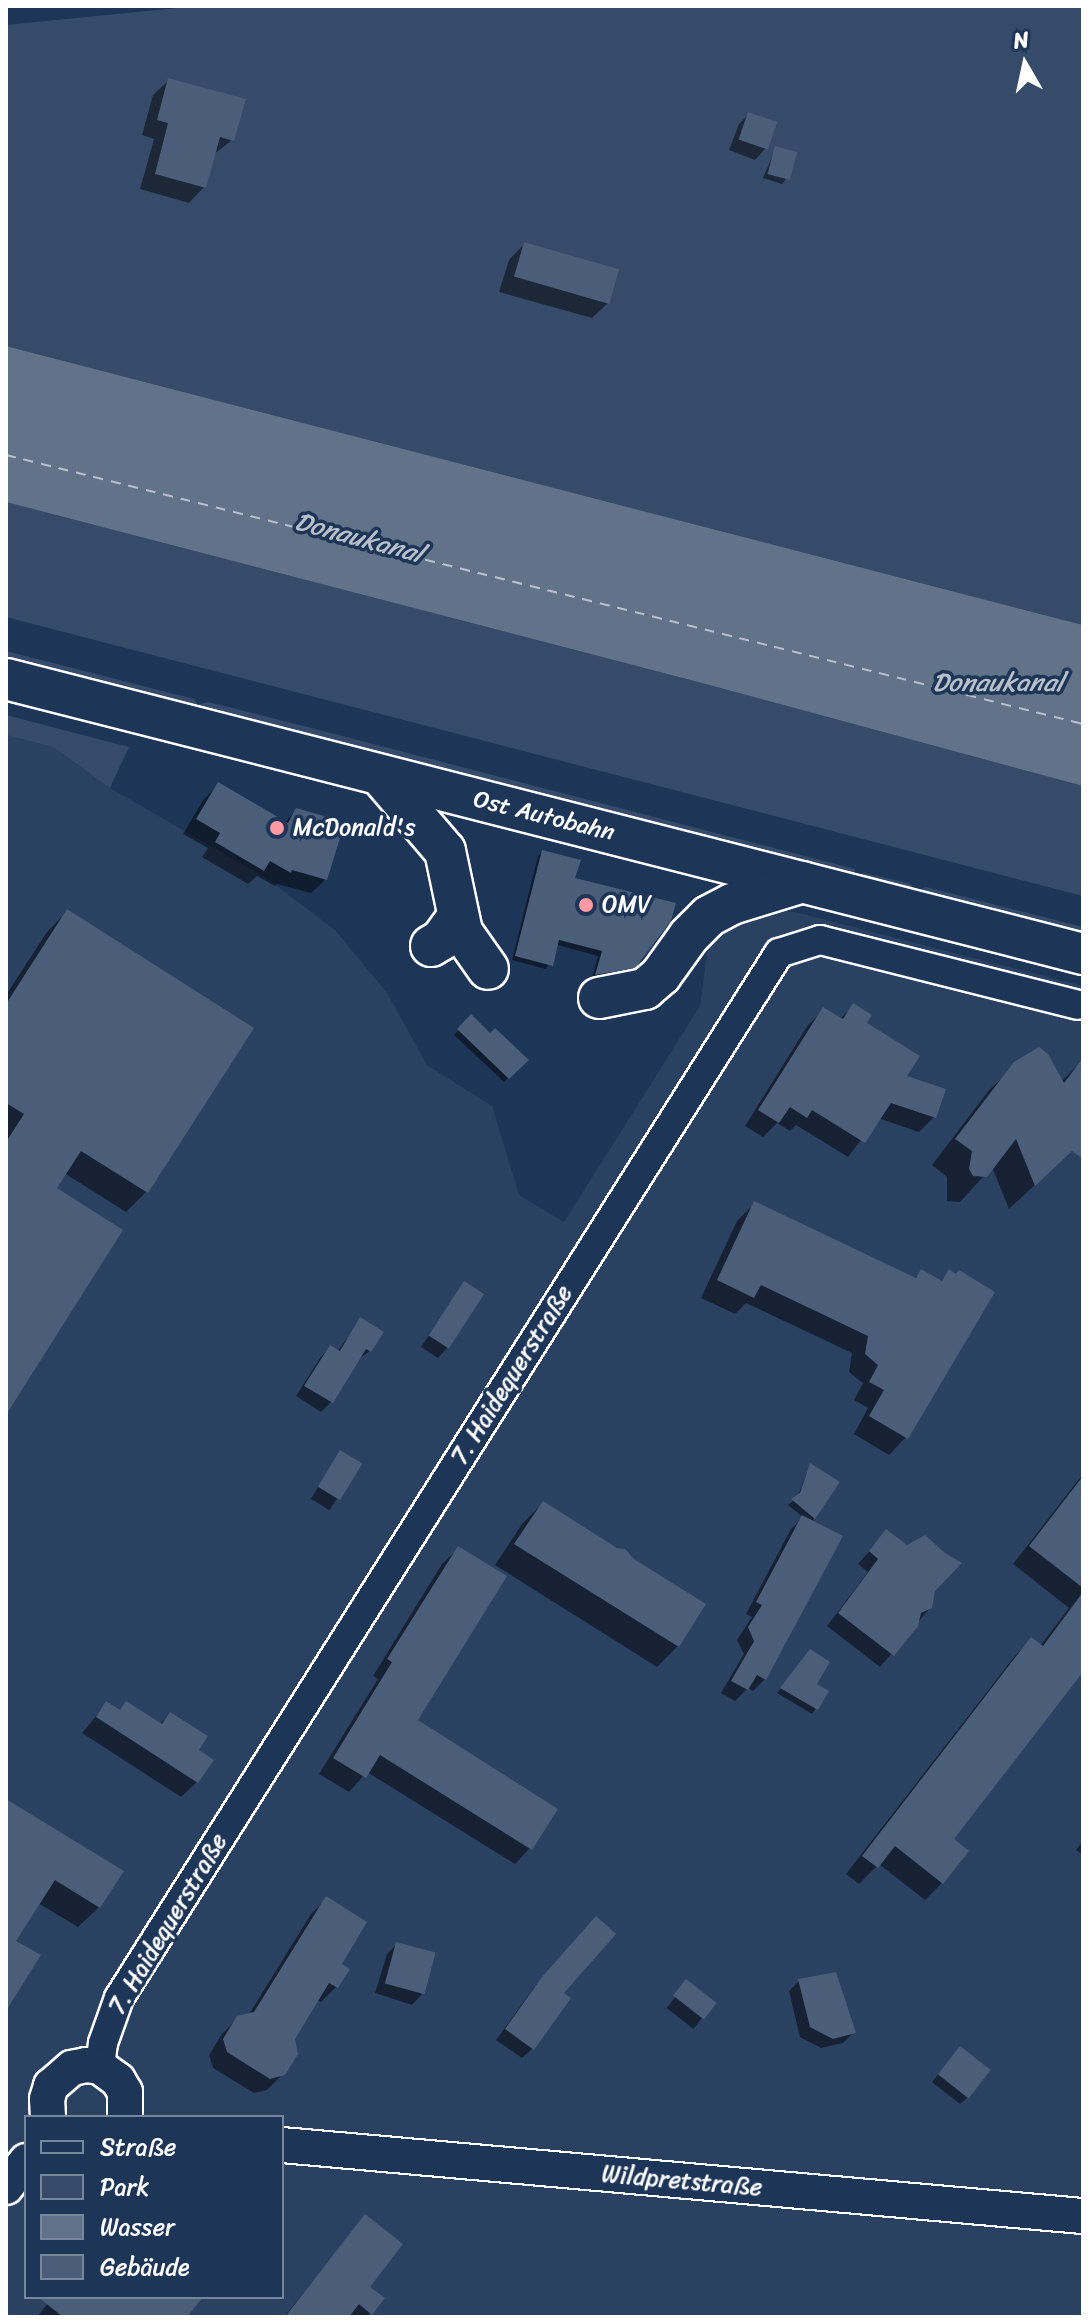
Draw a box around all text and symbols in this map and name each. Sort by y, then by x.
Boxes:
text: N [1011,19,1032,60]
north arrow [985,24,1065,104]
water label: Donaukanal [292,506,426,570]
water label: Donaukanal [932,667,1064,699]
street label: Ost Autobahn [470,784,618,848]
place label: McDonald's [293,814,416,842]
marker: McDonald's [268,819,286,837]
place label: OMV [602,891,651,919]
marker: OMV [577,896,595,914]
street label: 7. Haidequerstraße [445,1280,579,1470]
street label: 7. Haidequerstraße [103,1828,233,2020]
legend [24,2115,284,2299]
text: Straße [100,2126,176,2168]
street label: Wildpretstraße [601,2160,763,2202]
text: Park [100,2166,149,2208]
text: Wasser [100,2206,175,2248]
text: Gebäude [100,2246,190,2288]

